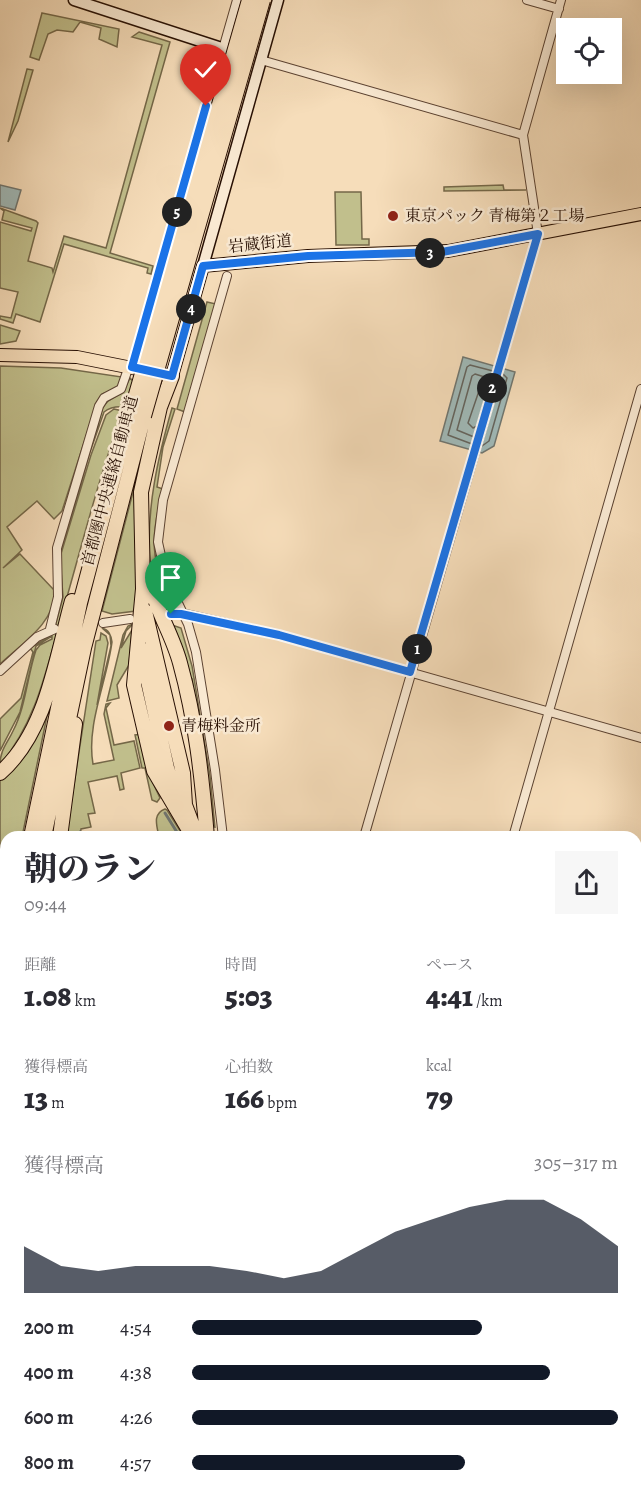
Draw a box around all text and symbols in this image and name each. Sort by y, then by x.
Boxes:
map controls [556,18,622,84]
button: locate [556,18,622,84]
pin [180,44,231,106]
icon: check [189,53,222,86]
pin: 5 [162,197,192,227]
text: 5 [174,201,180,223]
place label: 東京パック 青梅第２工場 [405,205,584,227]
marker: 東京パック 青梅第２工場 [386,209,400,223]
street label: 岩蔵街道 [227,230,293,258]
pin: 3 [415,238,445,268]
text: 3 [427,242,433,264]
pin: 4 [176,294,206,324]
text: 4 [187,298,195,320]
pin: 2 [477,373,507,403]
text: 2 [488,377,496,399]
street label: 首都圏中央連絡自動車道 [77,393,143,569]
pin [145,552,196,614]
icon: arrive [154,561,187,594]
pin: 1 [402,634,432,664]
text: 1 [414,638,420,660]
place label: 青梅料金所 [181,715,261,737]
marker: 青梅料金所 [162,719,176,733]
text: 朝のラン [24,846,156,891]
button: share [555,851,618,914]
text: 09:44 [24,891,67,918]
text: 距離 [24,954,56,976]
text: 時間 [225,954,257,976]
text: ペース [426,954,473,976]
text: 1.08 [24,976,72,1016]
text: 5:03 [225,976,273,1016]
text: 4:41 [426,976,473,1016]
text: km [72,990,96,1012]
text: /km [473,990,503,1012]
text: kcal [426,1055,452,1077]
text: 獲得標高 [24,1056,88,1078]
text: 心拍数 [225,1056,273,1078]
text: 79 [426,1077,453,1117]
text: 13 [24,1078,48,1118]
text: 166 [225,1078,264,1118]
text: m [48,1092,65,1114]
text: bpm [264,1092,297,1114]
text: 305–317 m [534,1149,618,1176]
text: 獲得標高 [24,1152,104,1179]
text: 200 m [24,1314,74,1341]
text: 4:54 [120,1314,151,1341]
text: 400 m [24,1359,74,1386]
text: 4:38 [120,1359,152,1386]
text: 600 m [24,1404,74,1431]
text: 4:26 [120,1404,153,1431]
text: 800 m [24,1449,74,1476]
text: 4:57 [120,1449,151,1476]

